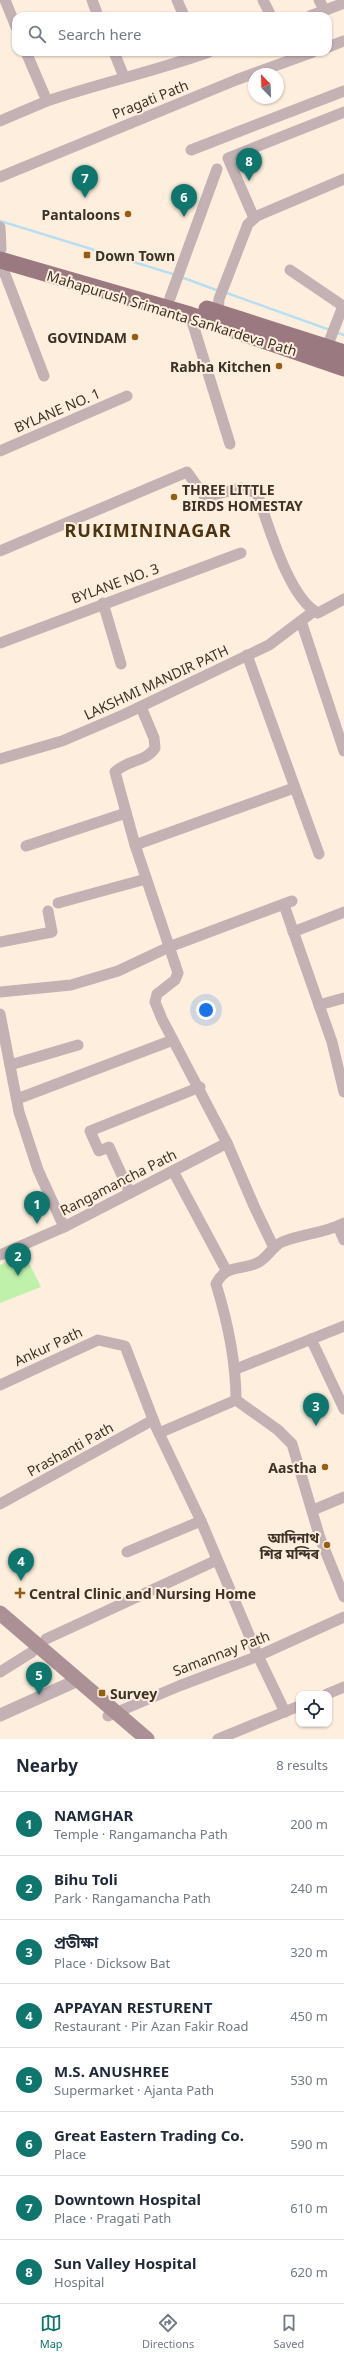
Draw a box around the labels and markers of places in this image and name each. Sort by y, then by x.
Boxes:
pin: 8 [236,148,262,181]
pin: 7 [72,165,98,198]
pin: 6 [171,184,197,217]
place label: Pantaloons [42,205,120,224]
marker: Pantaloons [123,209,133,219]
place label: Down Town [95,246,175,265]
marker: Down Town [82,250,92,260]
place label: GOVINDAM [47,328,127,347]
marker: GOVINDAM [130,332,140,342]
place label: Rabha Kitchen [170,357,271,376]
marker: Rabha Kitchen [274,361,284,371]
place label: THREE LITTLE BIRDS HOMESTAY [182,480,303,515]
marker: THREE LITTLE BIRDS HOMESTAY [169,492,179,502]
pin: 1 [24,1191,50,1224]
pin: 2 [5,1243,31,1276]
pin: 3 [303,1393,329,1426]
place label: Aastha [268,1458,317,1477]
marker: Aastha [320,1462,330,1472]
place label: আদিনাথ শিৱ মন্দিৰ [259,1528,320,1563]
marker: আদিনাথ শিৱ মন্দিৰ [322,1540,332,1550]
pin: 4 [8,1548,34,1581]
place label: Central Clinic and Nursing Home [29,1584,256,1603]
marker: Central Clinic and Nursing Home [14,1587,26,1599]
pin: 5 [26,1662,52,1695]
place label: Survey [110,1684,157,1703]
marker: Survey [97,1688,107,1698]

